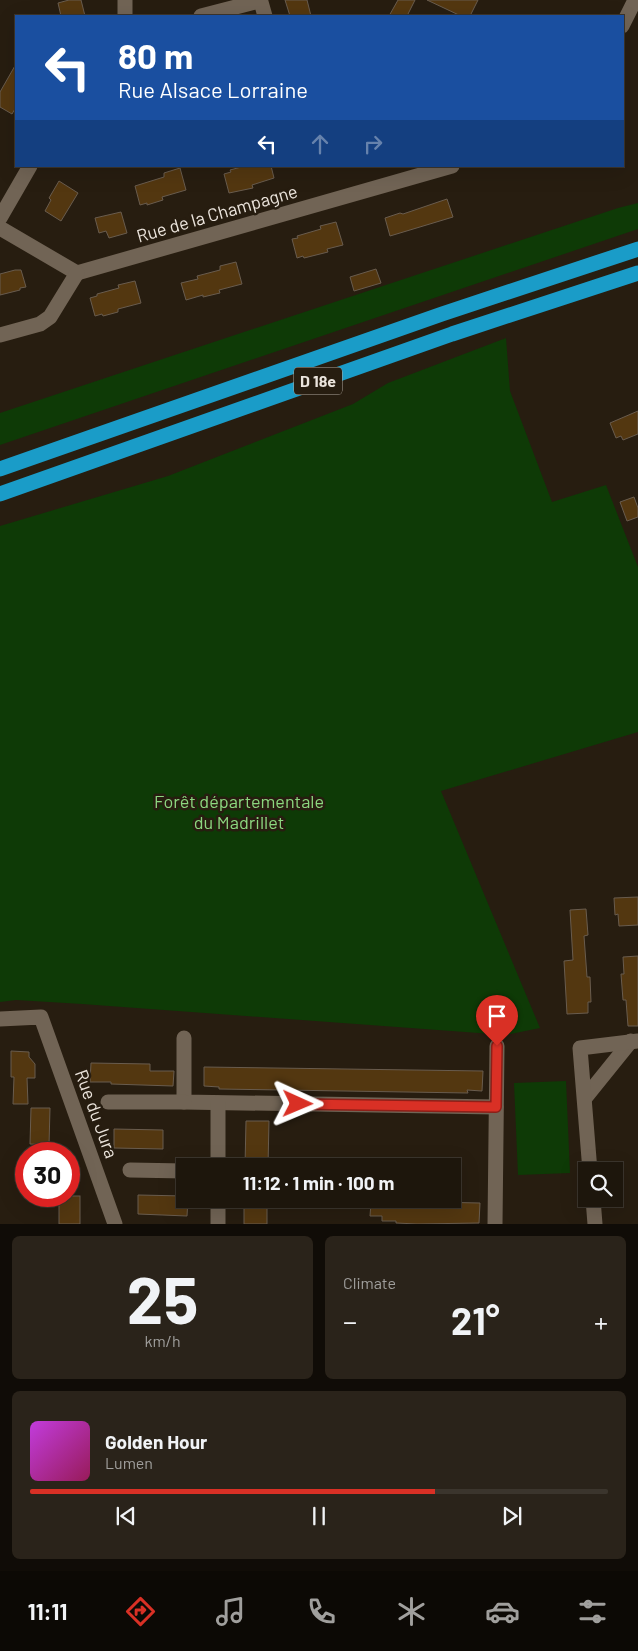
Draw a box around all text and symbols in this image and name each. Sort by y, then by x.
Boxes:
text: 80 m [118,34,193,76]
icon: left [35,35,100,100]
text: Rue Alsace Lorraine [118,76,308,102]
icon: left [253,130,281,158]
icon: ahead [306,130,334,158]
icon: right [359,130,387,158]
street label: Rue de la Champagne [134,180,300,247]
road number: D 18e [294,368,342,394]
park label: Forêt départementale du Madrillet [154,790,324,833]
pin [476,995,518,1046]
icon: arrive [483,1002,511,1030]
street label: Rue du Jura [71,1066,123,1161]
position arrow [271,1077,323,1129]
speed limit sign: 30 [15,1142,80,1207]
map controls [578,1162,623,1207]
button: search [578,1162,623,1207]
text: 11:12 · 1 min · 100 m [243,1171,394,1194]
text: 25 [127,1259,198,1337]
text: Climate [343,1273,396,1292]
text: 21° [451,1297,500,1343]
text: − [343,1304,357,1338]
text: + [594,1304,608,1338]
text: km/h [144,1331,181,1350]
text: Golden Hour [105,1430,207,1453]
text: Lumen [105,1453,153,1472]
icon: previous [112,1502,140,1530]
icon: pause [305,1502,333,1530]
icon: next [498,1502,526,1530]
icon: directions [123,1594,158,1629]
icon: music [213,1594,248,1629]
icon: phone [304,1594,339,1629]
icon: climate [394,1594,429,1629]
icon: car [485,1594,520,1629]
icon: filters [575,1594,610,1629]
text: 11:11 [28,1598,67,1624]

